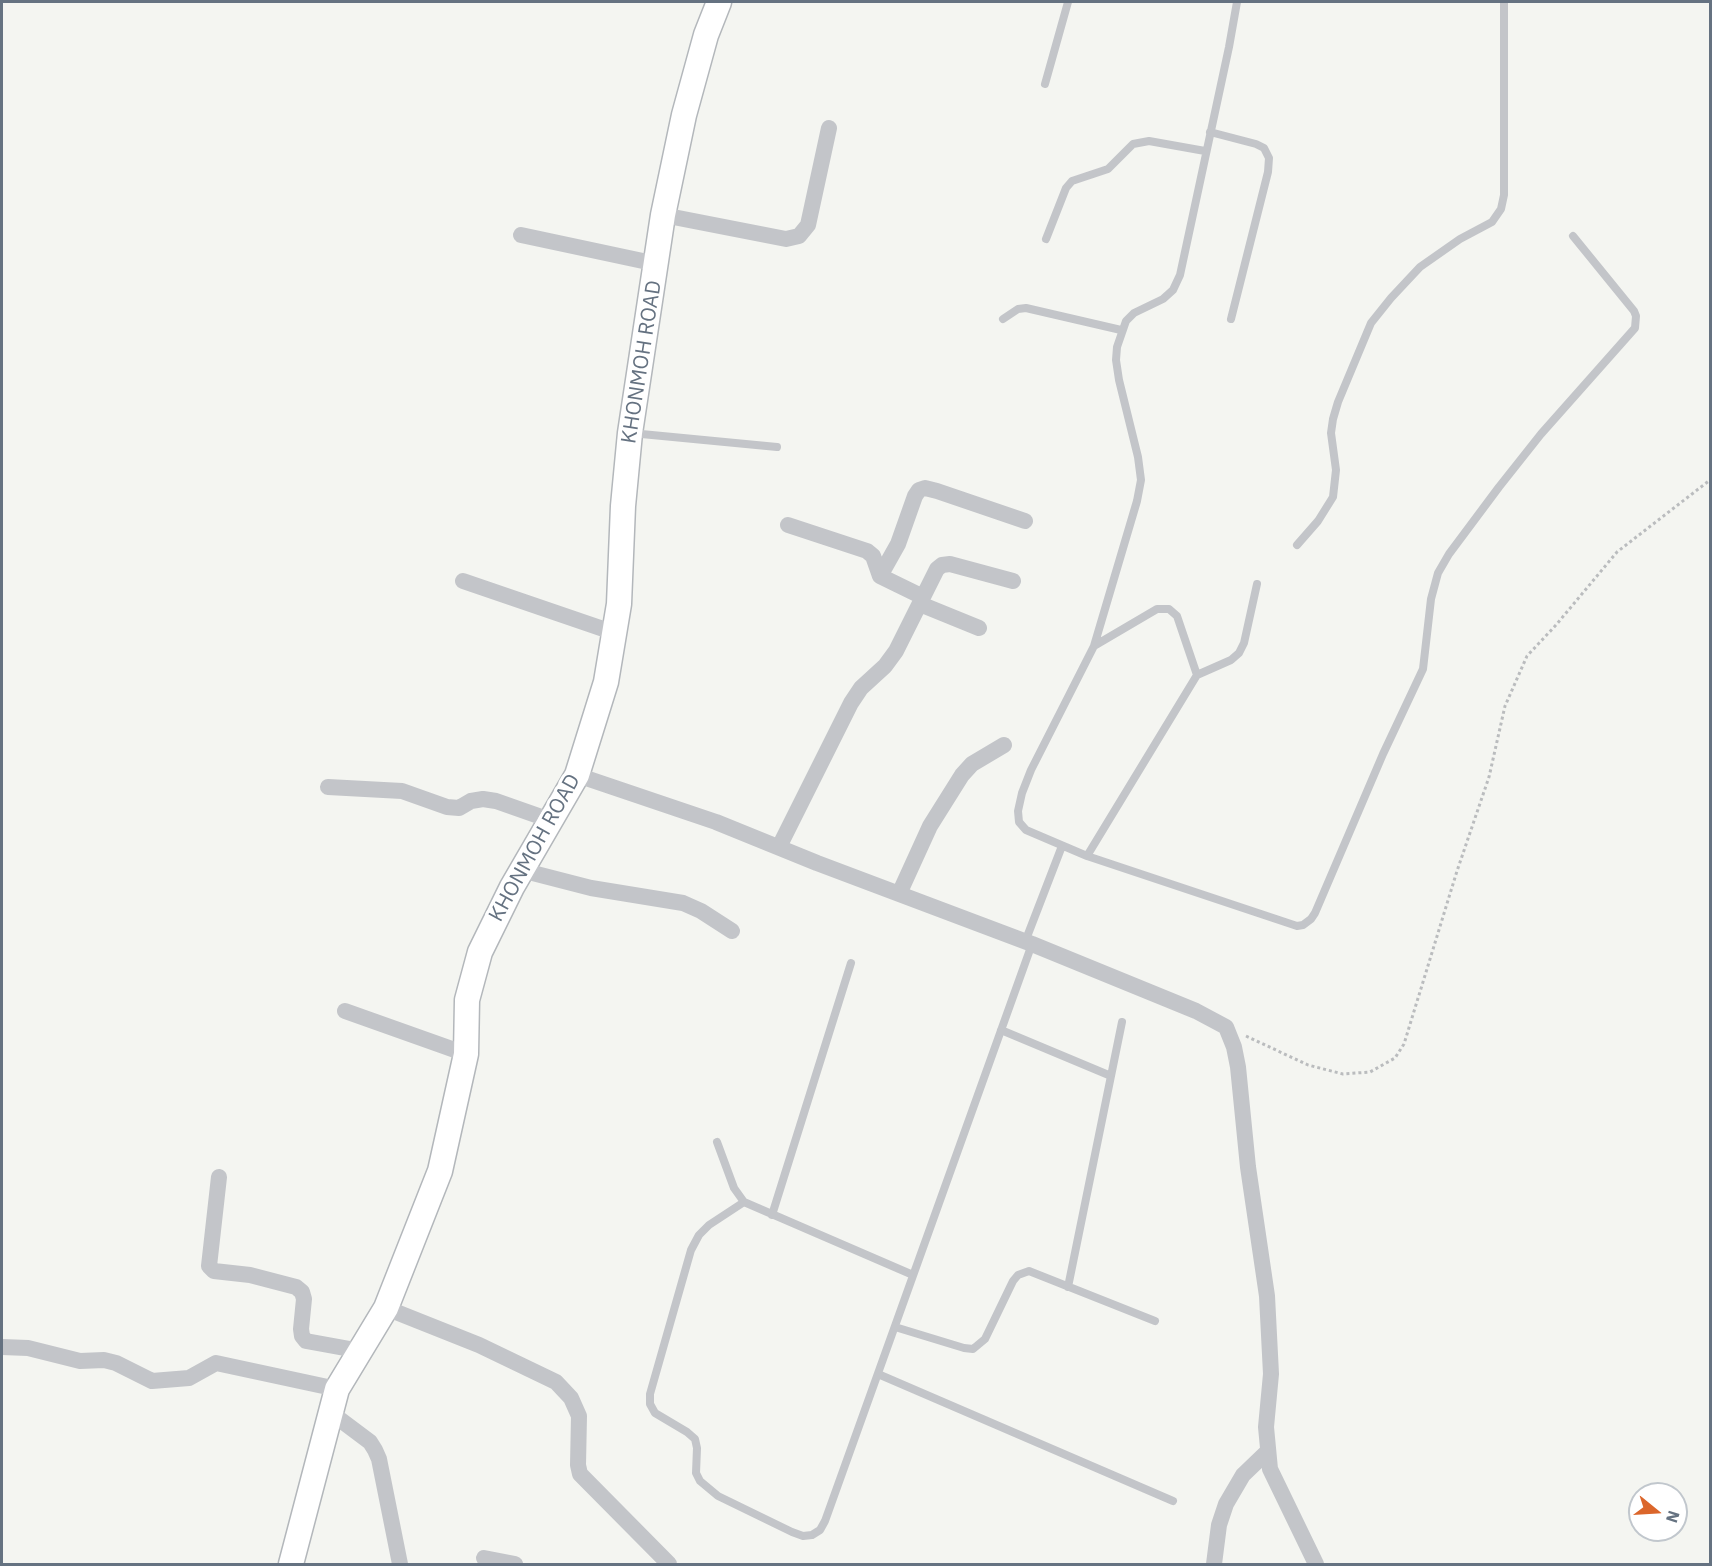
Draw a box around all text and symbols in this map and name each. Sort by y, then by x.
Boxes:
street label: KHONMOH ROAD [617,279,667,445]
street label: KHONMOH ROAD [484,770,586,926]
north arrow [1628,1482,1688,1542]
text: N [1662,1508,1685,1526]

